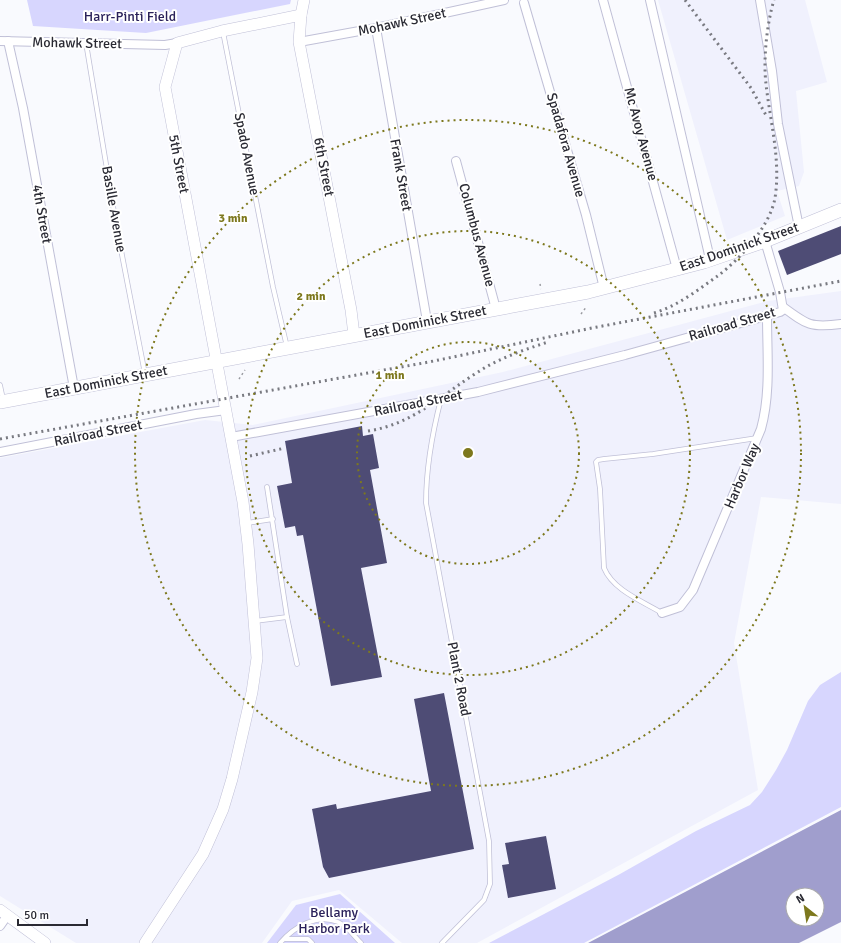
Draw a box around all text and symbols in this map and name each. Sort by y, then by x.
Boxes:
street label: Mohawk Street [356,4,448,40]
park label: Harr-Pinti Field [84,8,176,25]
street label: Mohawk Street [32,34,122,52]
street label: Mc Avoy Avenue [620,85,662,183]
street label: Spadafora Avenue [543,91,589,199]
street label: Spado Avenue [231,111,263,197]
street label: 5th Street [165,133,193,195]
street label: 6th Street [310,136,338,198]
street label: Frank Street [386,137,416,213]
street label: Basille Avenue [98,165,130,253]
street label: Columbus Avenue [455,181,499,289]
street label: 4th Street [28,183,56,245]
text: 3 min [219,211,248,226]
street label: East Dominick Street [677,219,801,275]
text: 2 min [297,289,326,304]
street label: East Dominick Street [362,302,488,342]
street label: Railroad Street [687,303,777,345]
street label: East Dominick Street [43,362,169,402]
text: 1 min [376,368,405,383]
street label: Railroad Street [372,386,464,420]
street label: Railroad Street [52,416,144,450]
street label: Harbor Way [721,440,764,511]
centre of rings [461,446,475,460]
street label: Plant 2 Road [443,640,475,718]
north arrow [785,887,825,927]
text: N [794,891,807,906]
scale bar [18,901,87,927]
park label: Bellamy Harbor Park [298,904,370,937]
text: 50 m [24,908,49,923]

